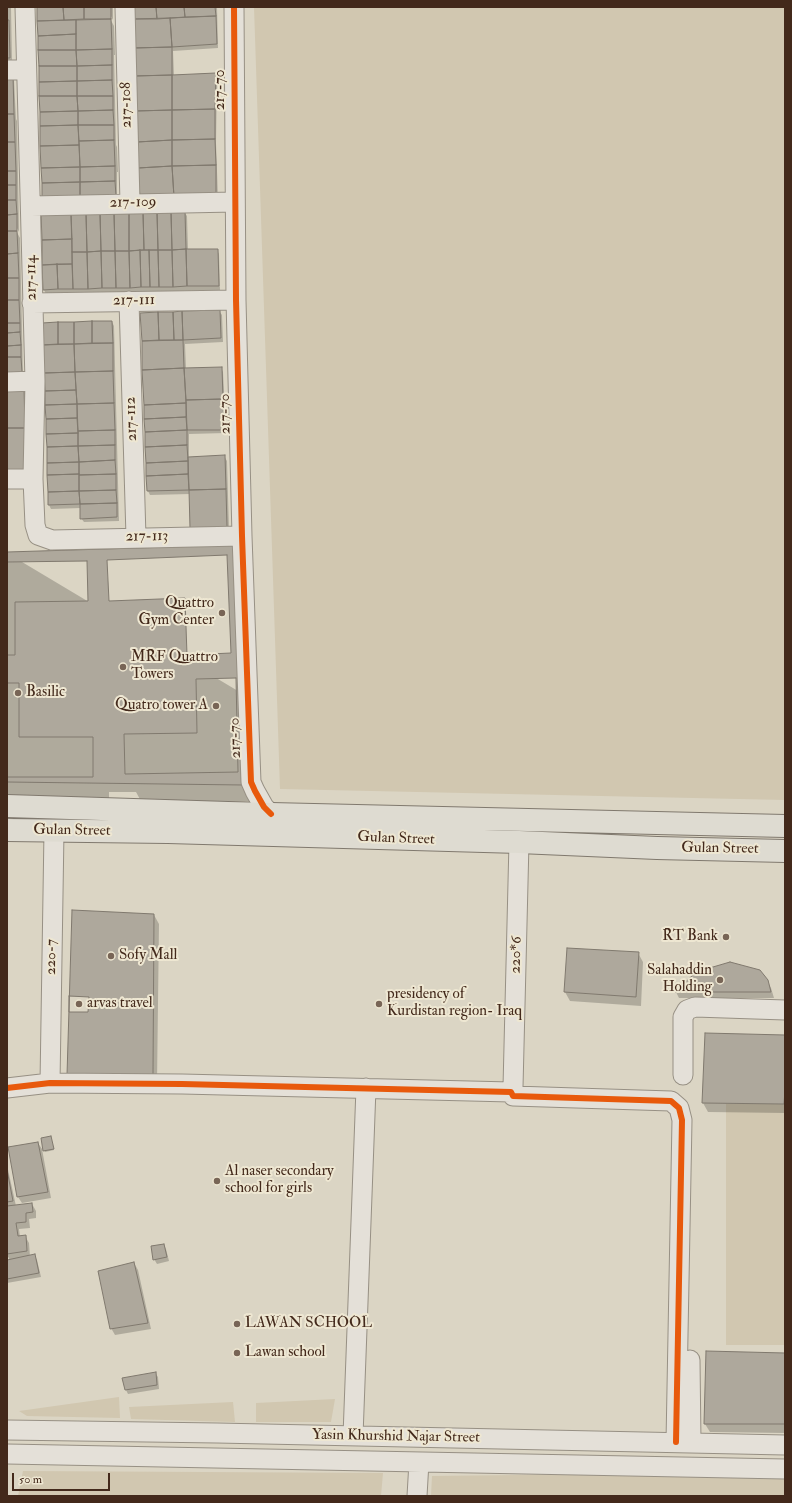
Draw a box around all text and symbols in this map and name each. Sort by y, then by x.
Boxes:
street label: 217-70 [212,70,230,110]
street label: 217-108 [118,82,136,128]
street label: 217-109 [109,194,157,212]
street label: 217-114 [23,255,41,301]
street label: 217-111 [113,292,155,310]
street label: 217-70 [217,393,235,435]
street label: 217-112 [122,396,142,442]
street label: 217-113 [126,528,168,546]
place label: Quattro Gym Center [138,595,214,630]
marker: Quattro Gym Center [217,608,227,618]
place label: MRF Quattro Towers [131,649,218,684]
marker: MRF Quattro Towers [118,662,128,672]
place label: Basilic [26,684,65,702]
marker: Basilic [13,688,23,698]
place label: Quatro tower A [115,697,208,715]
marker: Quatro tower A [211,701,221,711]
street label: 217-70 [226,717,246,759]
street label: Gulan Street [33,821,111,841]
street label: Gulan Street [357,829,435,849]
street label: Gulan Street [681,839,759,859]
place label: RT Bank [662,928,718,946]
marker: RT Bank [721,932,731,942]
street label: 220*6 [507,936,527,974]
street label: 220-7 [43,939,61,975]
place label: Sofy Mall [119,947,177,965]
marker: Sofy Mall [106,951,116,961]
place label: Salahaddin Holding [647,962,712,997]
marker: Salahaddin Holding [715,975,725,985]
place label: presidency of Kurdistan region- Iraq [387,986,522,1021]
place label: arvas travel [87,995,153,1013]
marker: arvas travel [74,999,84,1009]
marker: presidency of Kurdistan region- Iraq [374,999,384,1009]
place label: Al naser secondary school for girls [225,1163,334,1198]
marker: Al naser secondary school for girls [212,1176,222,1186]
place label: LAWAN SCHOOL [245,1315,372,1333]
marker: LAWAN SCHOOL [232,1319,242,1329]
place label: Lawan school [245,1344,325,1362]
marker: Lawan school [232,1348,242,1358]
street label: Yasin Khurshid Najar Street [312,1427,480,1447]
scale bar [14,1465,112,1491]
text: 50 m [19,1472,42,1487]

